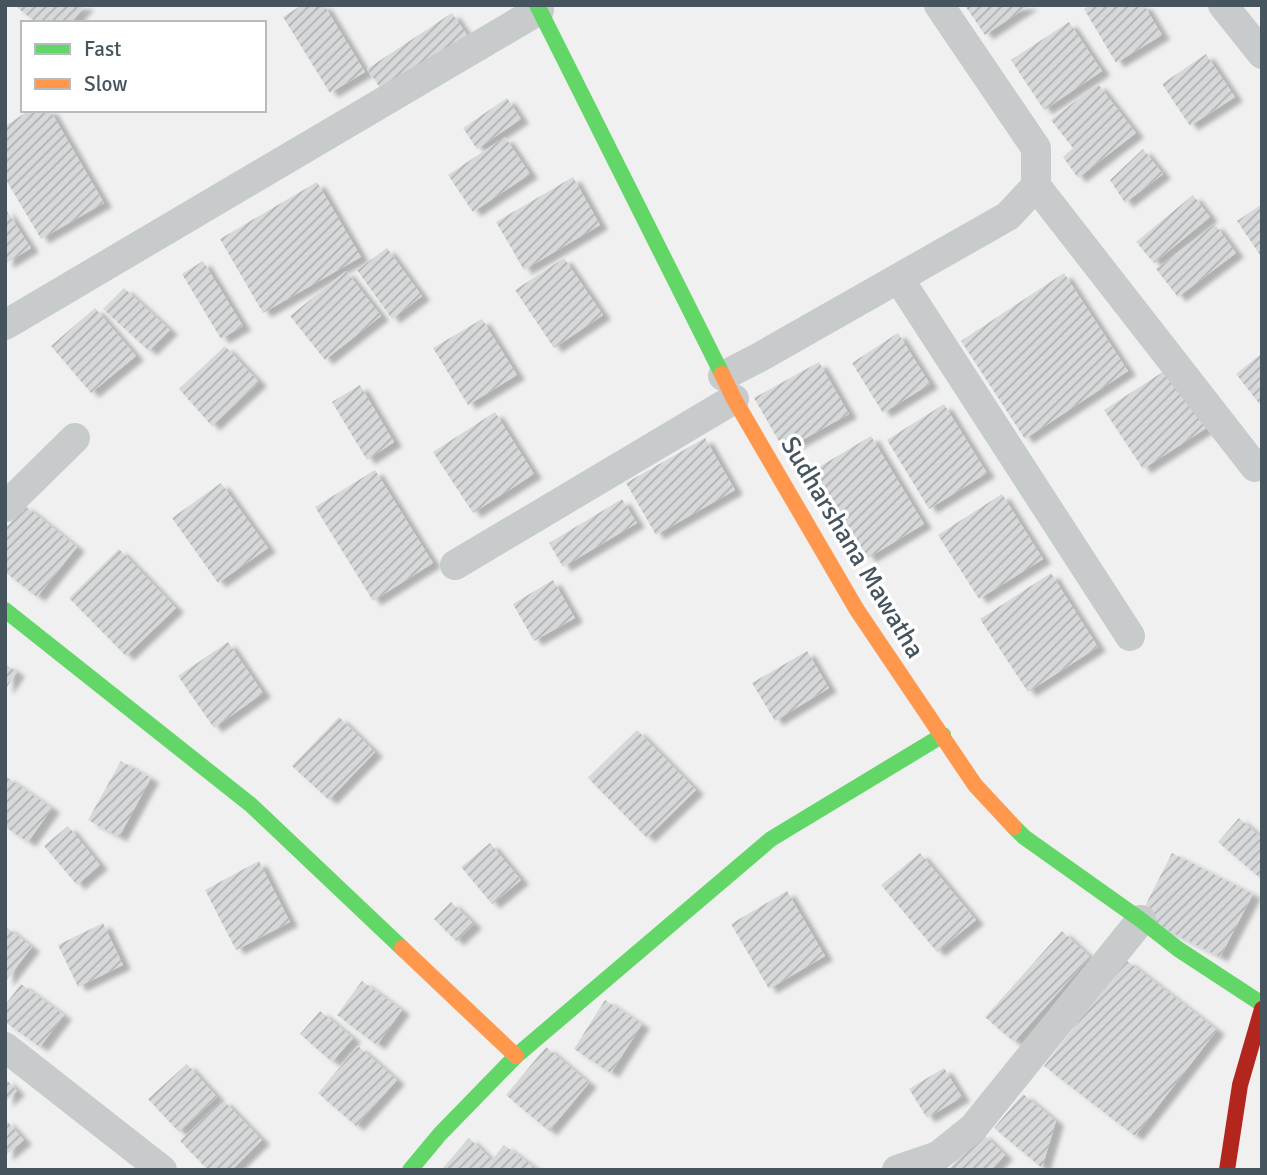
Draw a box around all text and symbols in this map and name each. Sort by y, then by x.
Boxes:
legend [21,21,266,112]
text: Fast [84,36,121,62]
text: Slow [84,71,128,97]
street label: Sudharshana Mawatha [773,431,931,664]

